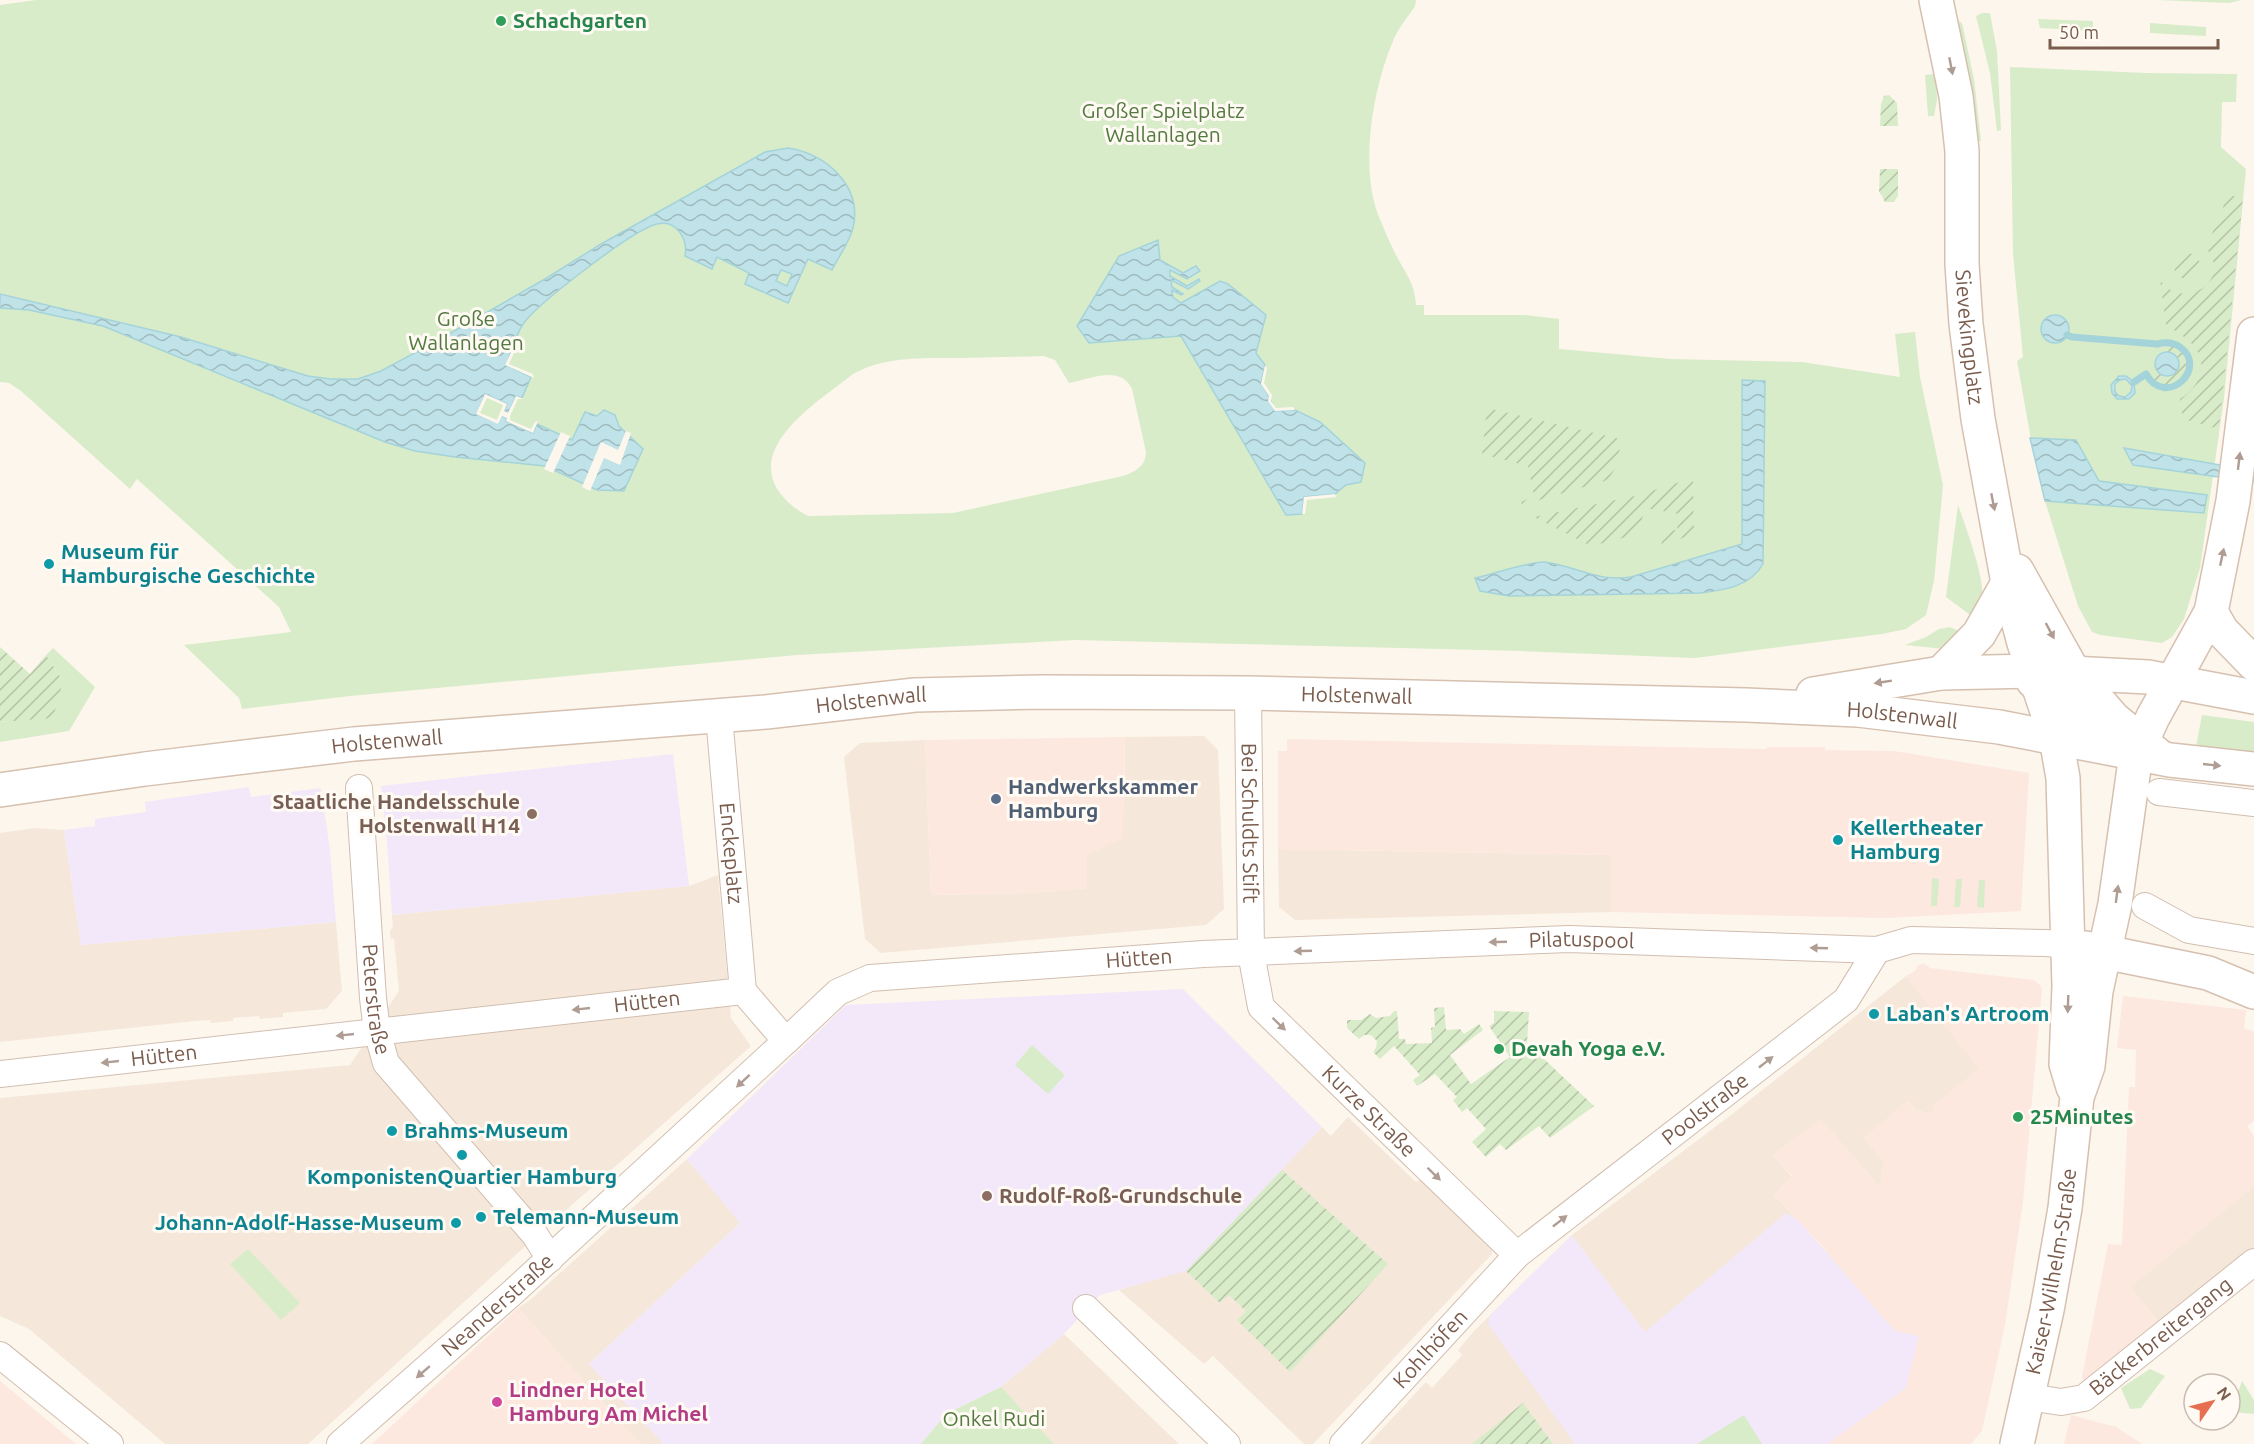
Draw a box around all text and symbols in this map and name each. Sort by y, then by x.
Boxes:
place label: Schachgarten [513,8,647,32]
scale bar [2050,12,2218,50]
marker: Schachgarten [494,14,508,28]
text: 50 m [2059,22,2099,42]
one-way arrow [1947,56,1956,75]
park label: Großer Spielplatz Wallanlagen [1081,98,1245,146]
street label: Sievekingplatz [1951,269,1989,406]
park label: Große Wallanlagen [408,306,524,354]
one-way arrow [2234,451,2243,470]
one-way arrow [1989,493,1998,512]
place label: Museum für Hamburgische Geschichte [61,539,315,587]
one-way arrow [2218,547,2227,566]
marker: Museum für Hamburgische Geschichte [42,557,56,571]
one-way arrow [2045,623,2055,640]
one-way arrow [1874,678,1893,687]
street label: Holstenwall [1301,681,1413,708]
street label: Holstenwall [814,682,927,717]
street label: Holstenwall [1846,697,1959,733]
street label: Holstenwall [330,724,443,758]
street label: Bei Schuldts Stift [1238,743,1263,903]
one-way arrow [2202,760,2221,769]
place label: Handwerkskammer Hamburg [1008,774,1198,822]
place label: Staatliche Handelsschule Holstenwall H14 [273,789,520,837]
marker: Handwerkskammer Hamburg [989,792,1003,806]
street label: Enckeplatz [716,802,748,905]
marker: Staatliche Handelsschule Holstenwall H14 [525,807,539,821]
place label: Kellertheater Hamburg [1850,815,1983,863]
marker: Kellertheater Hamburg [1831,833,1845,847]
one-way arrow [2112,884,2121,903]
street label: Pilatuspool [1528,926,1635,952]
one-way arrow [1488,938,1507,947]
street label: Peterstraße [358,943,396,1057]
street label: Hütten [1105,943,1173,972]
one-way arrow [1809,943,1828,953]
one-way arrow [1293,946,1312,955]
street label: Hütten [612,985,681,1016]
one-way arrow [2063,994,2073,1013]
place label: Laban's Artroom [1886,1001,2049,1025]
one-way arrow [571,1004,590,1014]
marker: Laban's Artroom [1867,1007,1881,1021]
one-way arrow [1271,1017,1286,1031]
one-way arrow [335,1030,354,1040]
place label: Devah Yoga e.V. [1511,1036,1665,1060]
street label: Hütten [129,1039,198,1070]
marker: Devah Yoga e.V. [1492,1042,1506,1056]
one-way arrow [100,1057,119,1066]
one-way arrow [1758,1057,1773,1069]
street label: Kurze Straße [1318,1060,1421,1161]
street label: Poolstraße [1657,1067,1753,1149]
one-way arrow [736,1074,751,1088]
place label: 25Minutes [2030,1104,2134,1128]
marker: 25Minutes [2011,1110,2025,1124]
place label: Brahms-Museum [404,1118,568,1142]
marker: Brahms-Museum [385,1124,399,1138]
marker: KomponistenQuartier Hamburg [455,1148,469,1162]
place label: KomponistenQuartier Hamburg [307,1164,617,1188]
one-way arrow [1426,1167,1440,1181]
street label: Kaiser-Wilhelm-Straße [2020,1167,2080,1377]
place label: Rudolf-Roß-Grundschule [999,1183,1242,1207]
marker: Rudolf-Roß-Grundschule [980,1189,994,1203]
place label: Telemann-Museum [493,1204,679,1228]
place label: Johann-Adolf-Hasse-Museum [155,1210,444,1234]
marker: Telemann-Museum [474,1210,488,1224]
one-way arrow [1552,1215,1568,1228]
marker: Johann-Adolf-Hasse-Museum [449,1216,463,1230]
street label: Neanderstraße [436,1248,558,1360]
street label: Bäckerbreitergang [2084,1272,2236,1400]
street label: Kohlhöfen [1388,1304,1472,1393]
one-way arrow [415,1365,430,1379]
north arrow [2182,1372,2242,1432]
place label: Lindner Hotel Hamburg Am Michel [509,1377,708,1425]
text: N [2213,1383,2235,1403]
marker: Lindner Hotel Hamburg Am Michel [490,1395,504,1409]
park label: Onkel Rudi [943,1406,1045,1430]

